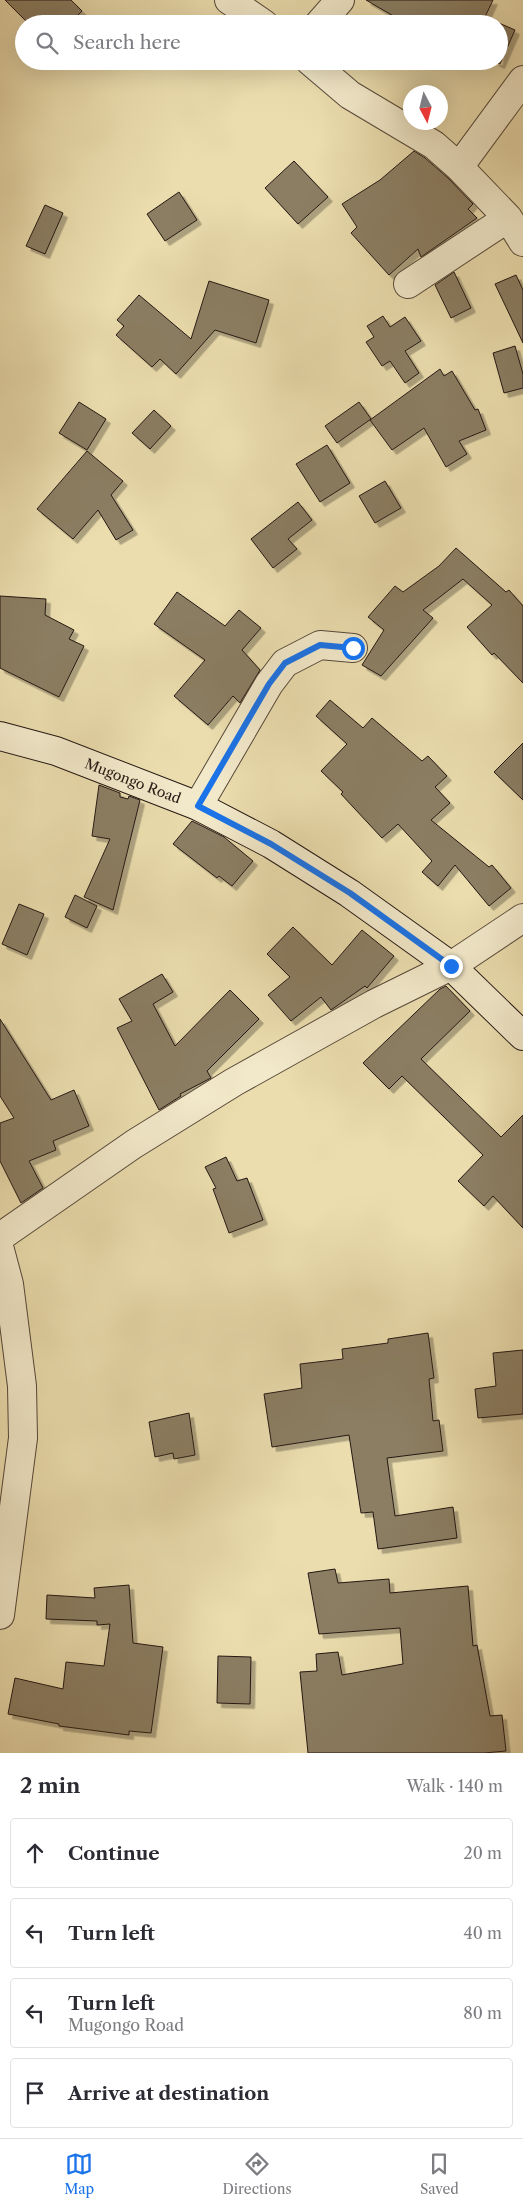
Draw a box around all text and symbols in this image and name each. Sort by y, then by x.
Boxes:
search box [15,15,508,70]
icon: search [33,29,61,57]
text: Search here [73,31,181,54]
north arrow [403,85,448,130]
route start [342,637,365,660]
street label: Mugongo Road [82,754,184,808]
route end [440,955,463,978]
text: 2 min [20,1773,80,1798]
text: Walk · 140 m [406,1776,503,1796]
icon: ahead [21,1839,49,1867]
text: Continue [68,1842,160,1865]
text: 20 m [463,1843,502,1863]
icon: left [21,1919,49,1947]
text: Turn left [68,1922,155,1945]
text: 40 m [463,1923,502,1943]
text: Turn left [68,1992,155,2015]
icon: left [21,1999,49,2027]
text: 80 m [463,2003,502,2023]
text: Mugongo Road [68,2015,184,2035]
icon: arrive [21,2079,49,2107]
text: Arrive at destination [68,2082,269,2105]
tab: Map [64,2150,94,2198]
tab: Directions [222,2150,292,2198]
tab: Saved [420,2150,459,2198]

